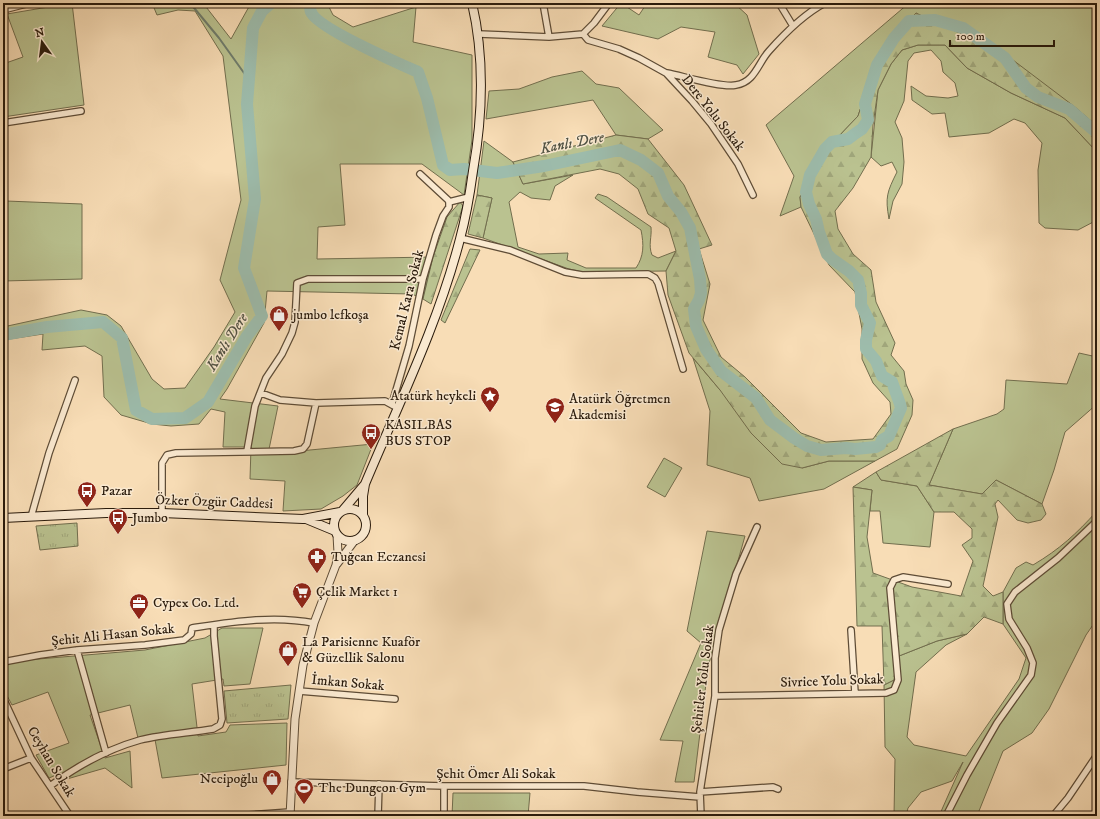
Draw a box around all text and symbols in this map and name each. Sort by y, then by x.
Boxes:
north arrow [22,22,62,62]
scale bar [950,22,1054,48]
text: N [34,25,46,41]
text: 100 m [956,29,985,44]
street label: Dere Yolu Sokak [677,71,749,155]
water label: Kanlı Dere [538,127,606,159]
street label: Kemal Kara Sokak [386,248,428,352]
shop icon: jumbo lefkoşa [268,304,290,332]
place label: jumbo lefkoşa [291,306,369,324]
water label: Kanlı Dere [201,309,253,375]
place icon: Atatürk heykeli [479,385,501,413]
place label: Atatürk heykeli [390,387,476,405]
place label: Atatürk Öğretmen Akademisi [569,390,671,424]
school or university icon: Atatürk Öğretmen Akademisi [544,396,566,424]
place label: KASILBAS BUS STOP [385,416,452,450]
bus stop icon: KASILBAS BUS STOP [360,422,382,450]
bus stop icon: Pazar [76,480,98,508]
place label: Pazar [101,482,133,500]
street label: Özker Özgür Caddesi [155,491,274,513]
bus stop icon: Jumbo [107,507,129,535]
place label: Jumbo [130,509,168,527]
pharmacy icon: Tuğcan Eczanesi [306,546,328,574]
place label: Tuğcan Eczanesi [331,548,426,566]
supermarket icon: Çelik Market 1 [291,581,313,609]
place label: Çelik Market 1 [316,583,398,601]
office icon: Cypex Co. Ltd. [128,592,150,620]
place label: Cypex Co. Ltd. [153,594,239,612]
street label: Şehit Ali Hasan Sokak [50,620,176,650]
street label: Şehitler Yolu Sokak [687,624,719,734]
place label: La Parisienne Kuaför & Güzellik Salonu [302,633,421,667]
shop icon: La Parisienne Kuaför & Güzellik Salonu [277,639,299,667]
street label: Sivrice Yolu Sokak [780,670,884,692]
street label: İmkan Sokak [311,671,385,695]
street label: Ceyhan Sokak [23,723,79,801]
street label: Şehit Ömer Ali Sokak [436,765,556,783]
shop icon: Necipoğlu [261,768,283,796]
place label: Necipoğlu [200,770,258,788]
sports icon: The Dungeon Gym [293,777,315,805]
place label: The Dungeon Gym [318,779,426,797]

